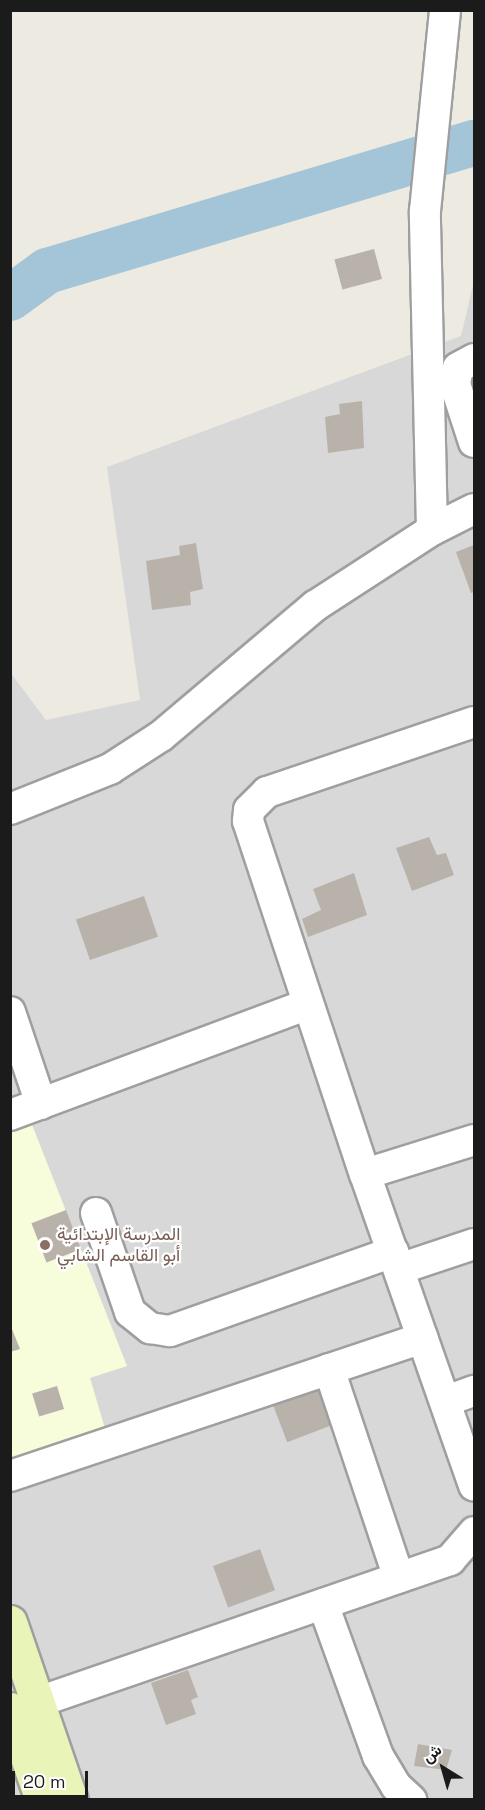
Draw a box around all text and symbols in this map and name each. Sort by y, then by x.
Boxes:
place label: المدرسة الإبتدائية أبو القاسم الشابي [57,1224,180,1266]
marker: المدرسة الإبتدائية أبو القاسم الشابي [38,1238,52,1252]
north arrow [413,1738,473,1798]
text: ش [418,1739,446,1767]
scale bar [15,1759,92,1797]
text: 20 m [23,1770,66,1793]

